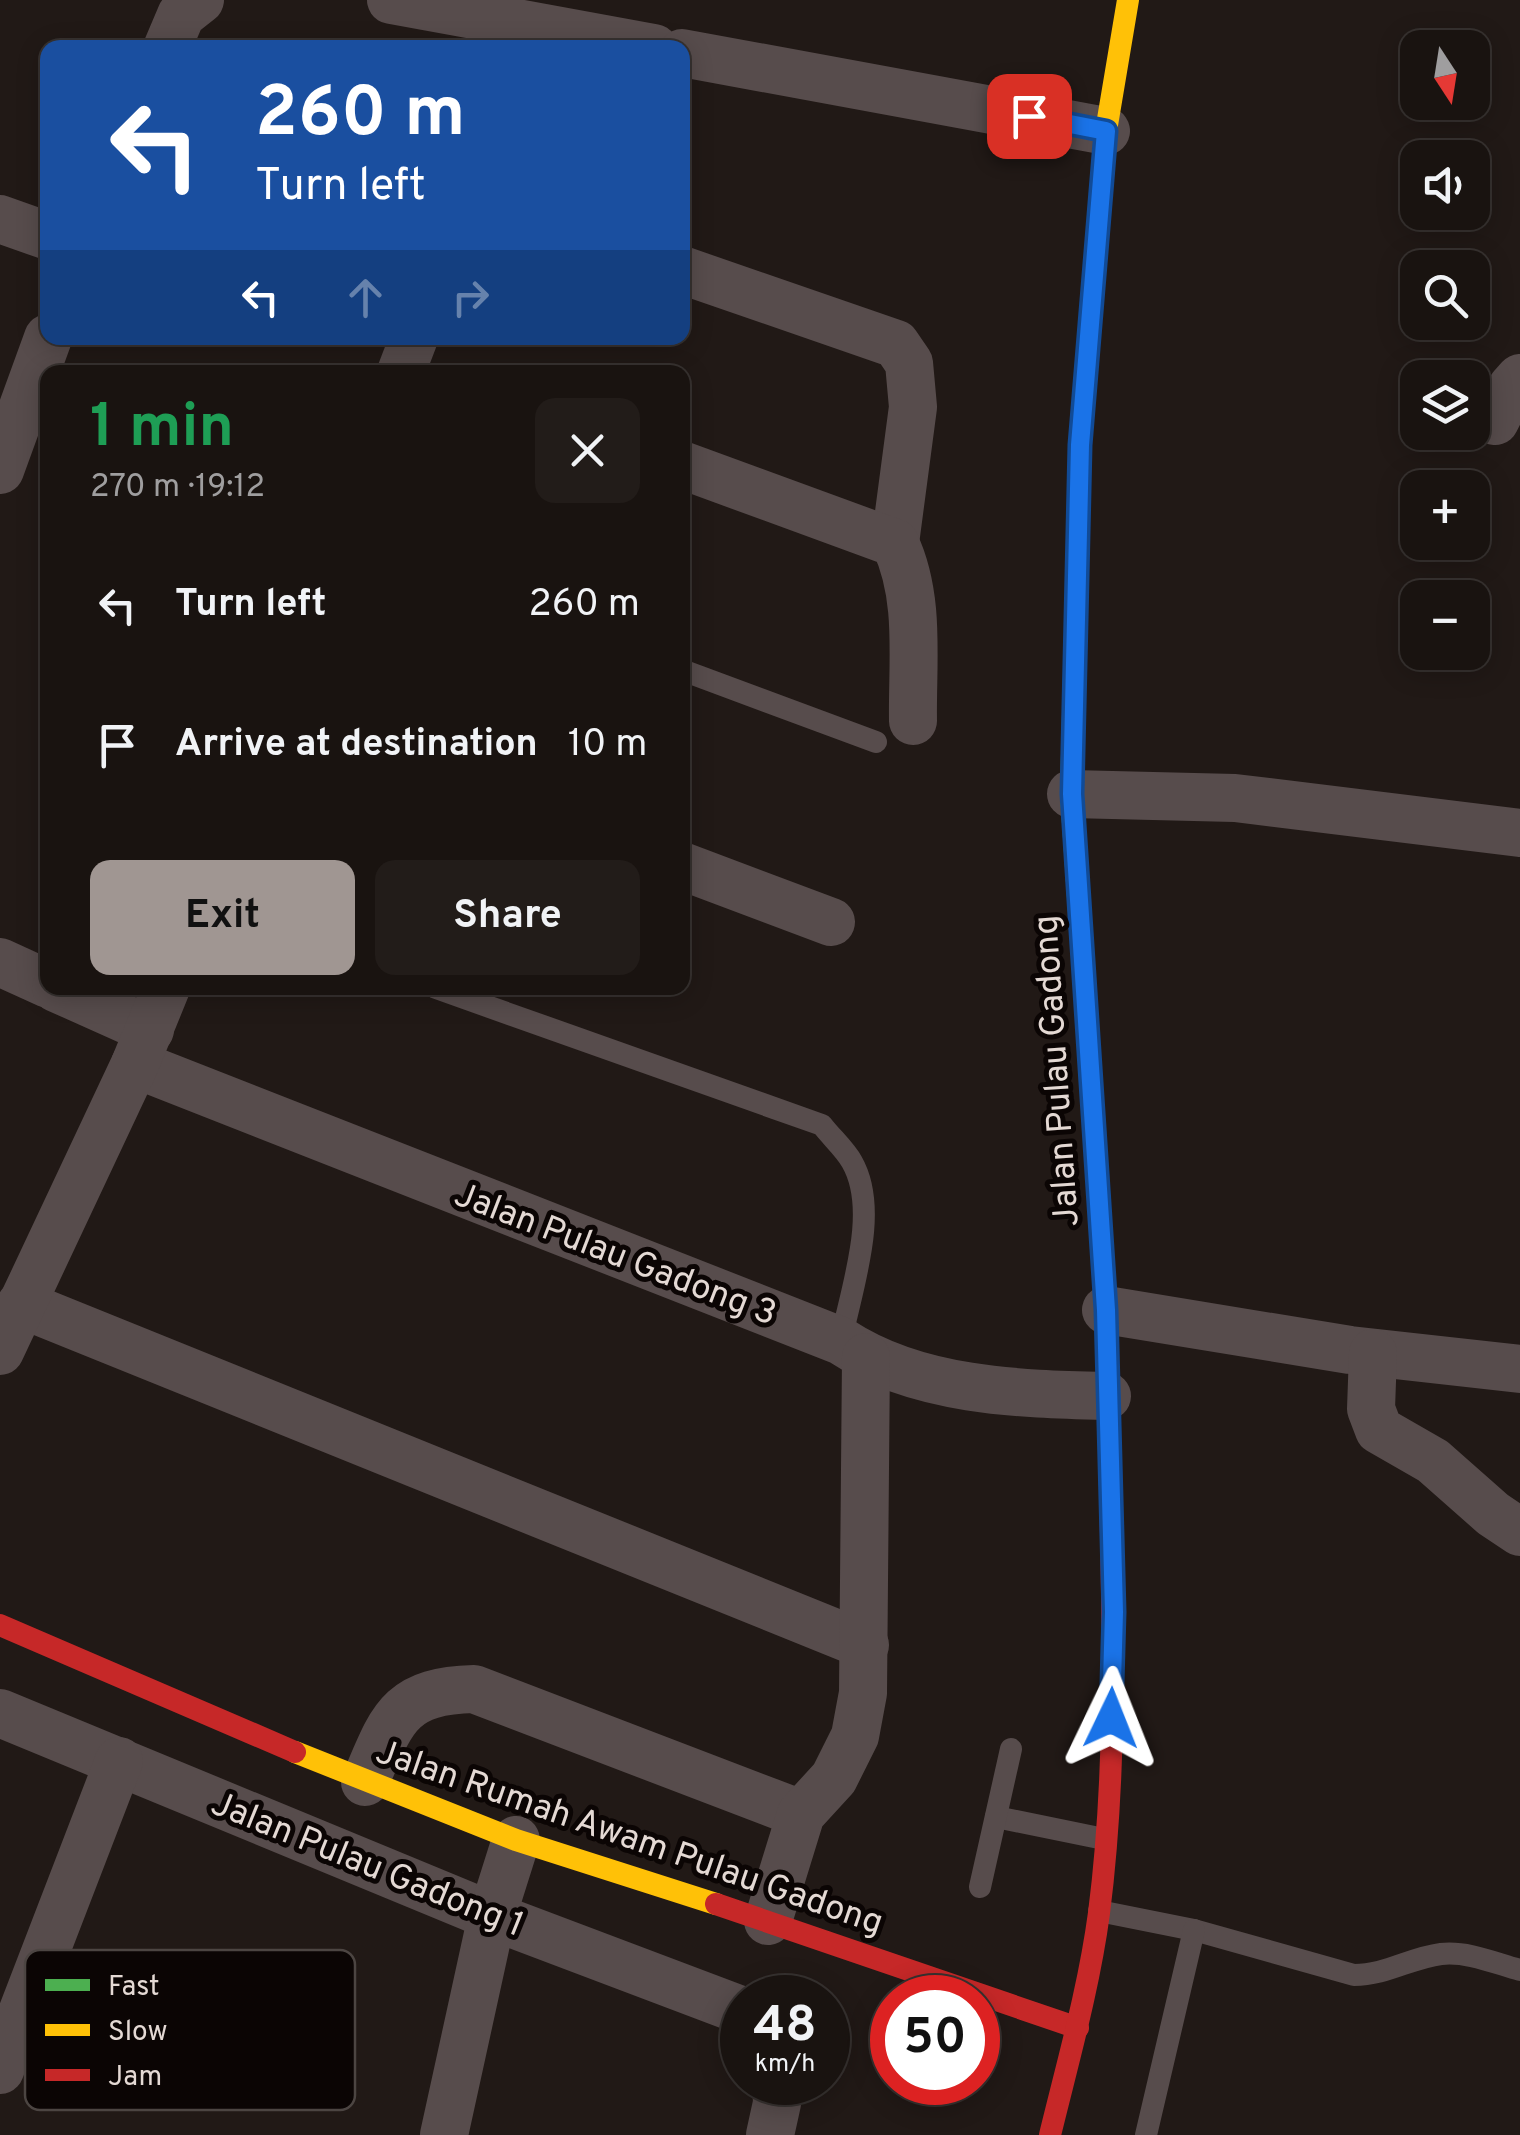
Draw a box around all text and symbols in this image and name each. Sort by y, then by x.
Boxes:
north arrow [1400,30,1490,120]
map controls [1400,30,1490,670]
text: 260 m [255,72,466,161]
pin [987,74,1072,159]
icon: left [90,80,220,210]
icon: arrive [1002,89,1057,144]
button: sound [1400,140,1490,230]
text: Turn left [255,159,426,216]
button: search [1400,250,1490,340]
icon: left [233,270,288,325]
icon: ahead [338,270,393,325]
icon: right [443,270,498,325]
button: layers [1400,360,1490,450]
text: 1 min [90,392,234,468]
button: close [535,398,640,503]
text: 270 m · 19:12 [90,468,265,508]
button: + [1400,470,1490,560]
icon: left [90,578,145,633]
button: − [1400,580,1490,670]
text: Turn left [175,581,327,630]
text: 260 m [529,581,640,630]
icon: arrive [90,718,145,773]
text: Arrive at destination [175,721,538,770]
text: 10 m [568,721,648,770]
button: Exit [90,860,355,975]
button: Share [375,860,640,975]
street label: Jalan Pulau Gadong [1025,914,1091,1228]
street label: Jalan Pulau Gadong 3 [448,1174,782,1338]
position arrow [1059,1666,1163,1770]
street label: Jalan Rumah Awam Pulau Gadong [370,1731,889,1947]
street label: Jalan Pulau Gadong 1 [204,1783,530,1949]
legend [25,1950,355,2110]
text: Fast [108,1970,160,2006]
speed limit sign: 50 [870,1975,1000,2105]
text: 48 [753,1996,817,2059]
text: Slow [108,2015,167,2051]
text: km/h [755,2049,815,2081]
text: Jam [108,2060,162,2096]

